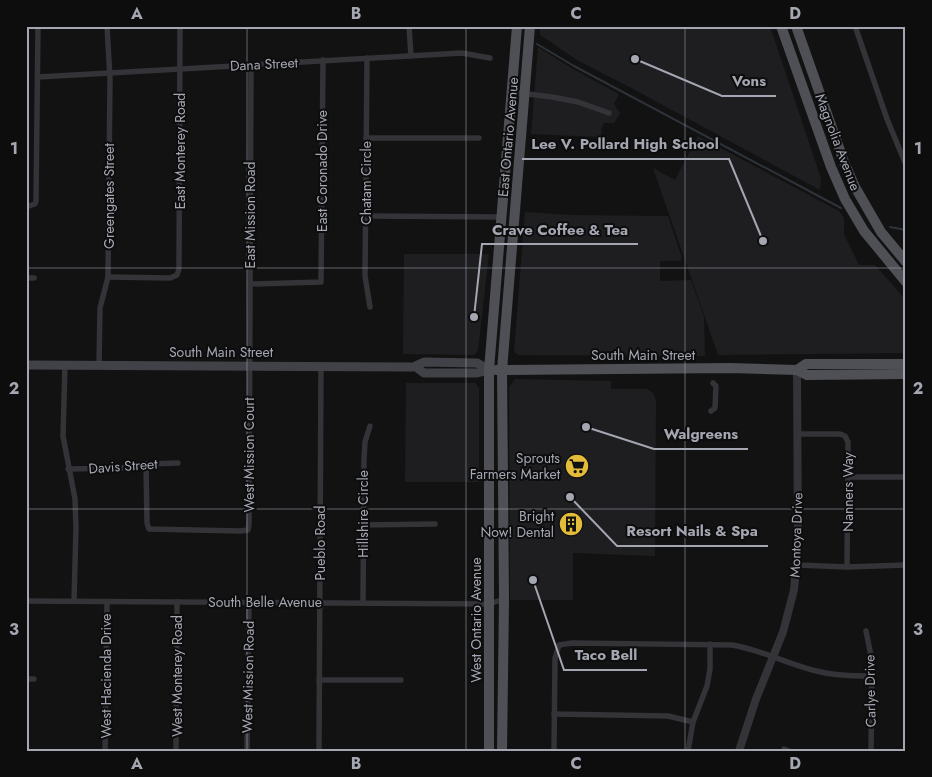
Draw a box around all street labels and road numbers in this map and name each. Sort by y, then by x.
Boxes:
street label: Dana Street [230,52,299,76]
street label: East Ontario Avenue [493,76,523,198]
street label: Magnolia Avenue [810,91,866,193]
street label: East Monterey Road [170,93,190,209]
street label: East Coronado Drive [312,110,332,232]
street label: Chatam Circle [356,141,376,225]
street label: Greengates Street [99,142,119,249]
street label: East Mission Road [240,162,260,268]
street label: South Main Street [169,342,274,362]
street label: South Main Street [591,345,696,365]
street label: West Mission Court [239,397,259,513]
street label: Nanners Way [838,451,858,532]
street label: Davis Street [88,454,159,478]
street label: Hillshire Circle [353,470,373,558]
street label: Montoya Drive [785,492,807,578]
street label: Pueblo Road [310,505,330,581]
street label: West Ontario Avenue [466,557,486,683]
street label: South Belle Avenue [208,592,322,612]
street label: West Hacienda Drive [96,614,116,738]
street label: West Monterey Road [167,615,187,737]
street label: West Mission Road [237,621,259,733]
street label: Carlye Drive [859,654,881,728]

